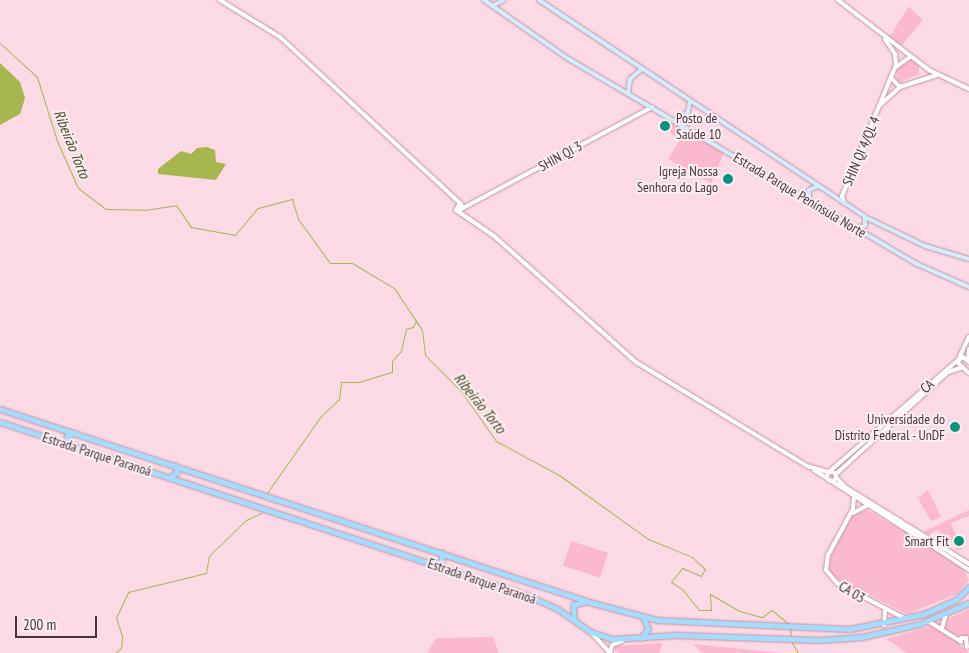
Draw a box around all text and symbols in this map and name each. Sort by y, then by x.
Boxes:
water label: Ribeirão Torto [50,107,94,181]
place label: Posto de Saúde 10 [676,110,721,142]
street label: SHIN QI 4/QL 4 [839,113,883,189]
marker: Posto de Saúde 10 [658,119,672,133]
street label: SHIN QI 3 [535,137,585,175]
street label: Estrada Parque Península Norte [731,149,869,241]
place label: Igreja Nossa Senhora do Lago [637,163,718,196]
marker: Igreja Nossa Senhora do Lago [722,173,734,185]
water label: Ribeirão Torto [450,369,510,437]
street label: CA [917,375,937,397]
place label: Universidade do Distrito Federal - UnDF [834,411,945,444]
marker: Universidade do Distrito Federal - UnDF [949,421,961,433]
street label: Estrada Parque Paranoá [40,428,154,480]
place label: Smart Fit [905,533,949,549]
marker: Smart Fit [953,535,965,547]
street label: Estrada Parque Paranoá [426,555,538,607]
street label: CA 03 [836,578,868,606]
scale bar [18,606,100,638]
text: 200 m [23,615,56,634]

